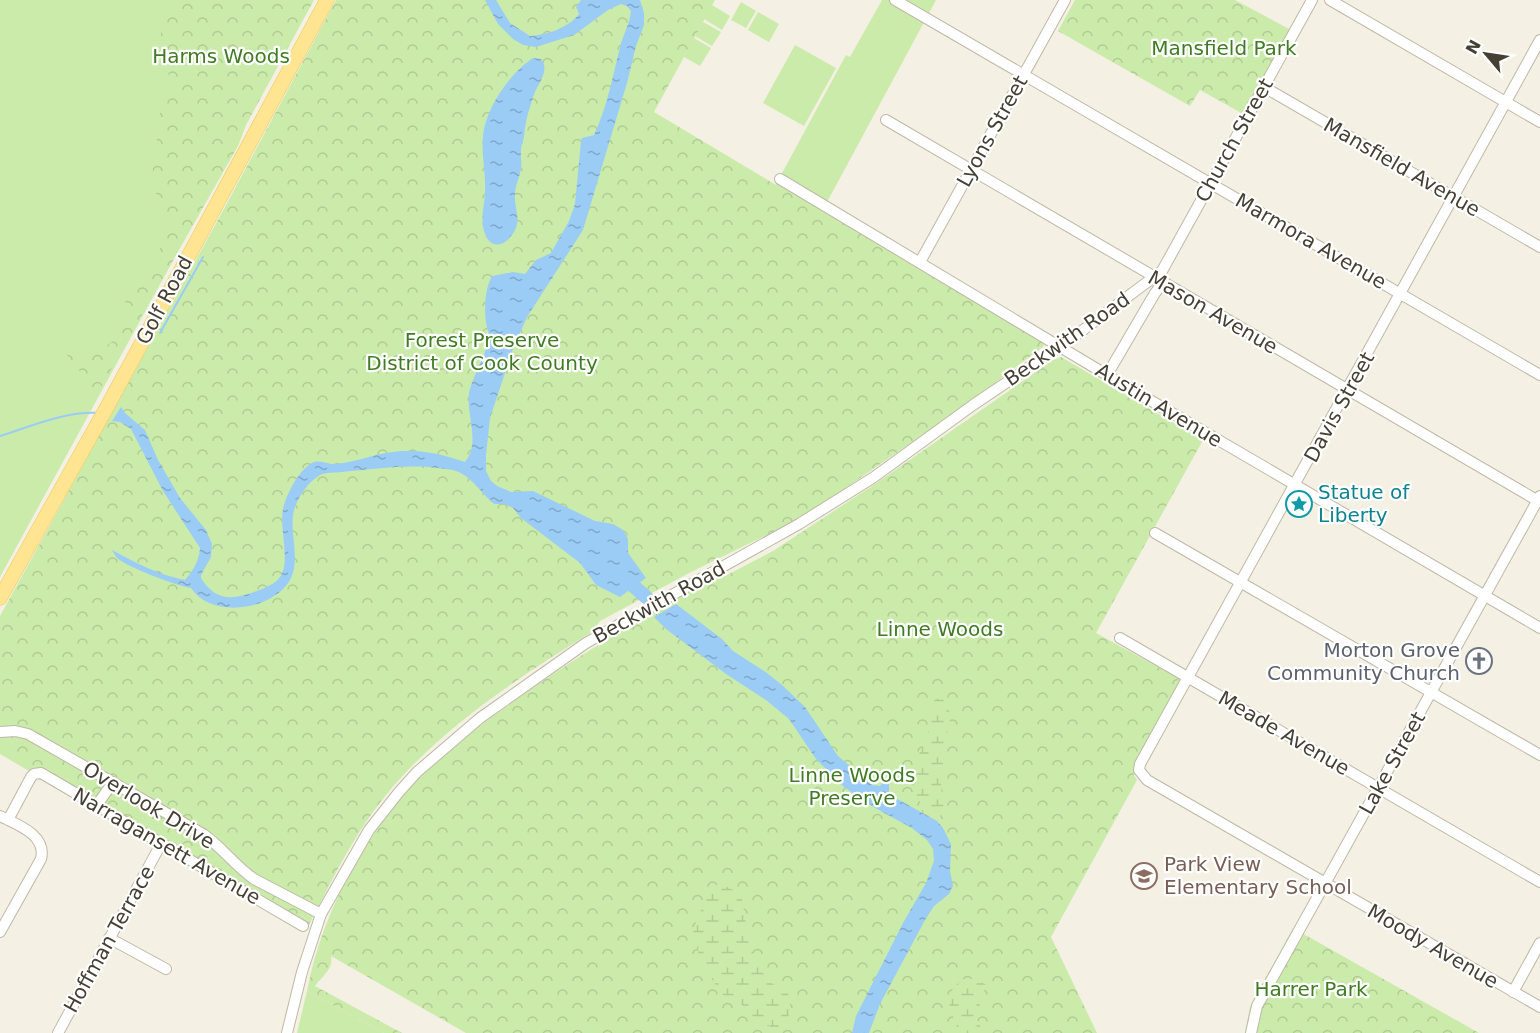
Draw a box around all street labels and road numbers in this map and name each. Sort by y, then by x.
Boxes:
street label: Lyons Street [952,71,1033,191]
street label: Church Street [1190,74,1278,206]
street label: Mansfield Avenue [1320,112,1484,222]
street label: Marmora Avenue [1231,188,1391,294]
street label: Golf Road [131,252,197,348]
street label: Mason Avenue [1144,265,1282,359]
street label: Beckwith Road [1000,287,1134,391]
street label: Davis Street [1299,347,1379,466]
street label: Austin Avenue [1091,358,1227,452]
street label: Beckwith Road [589,556,729,648]
street label: Meade Avenue [1214,686,1354,780]
street label: Lake Street [1354,707,1430,819]
street label: Overlook Drive [79,756,219,854]
street label: Narragansett Avenue [69,783,265,909]
street label: Hoffman Terrace [59,861,159,1017]
street label: Moody Avenue [1363,899,1503,993]

